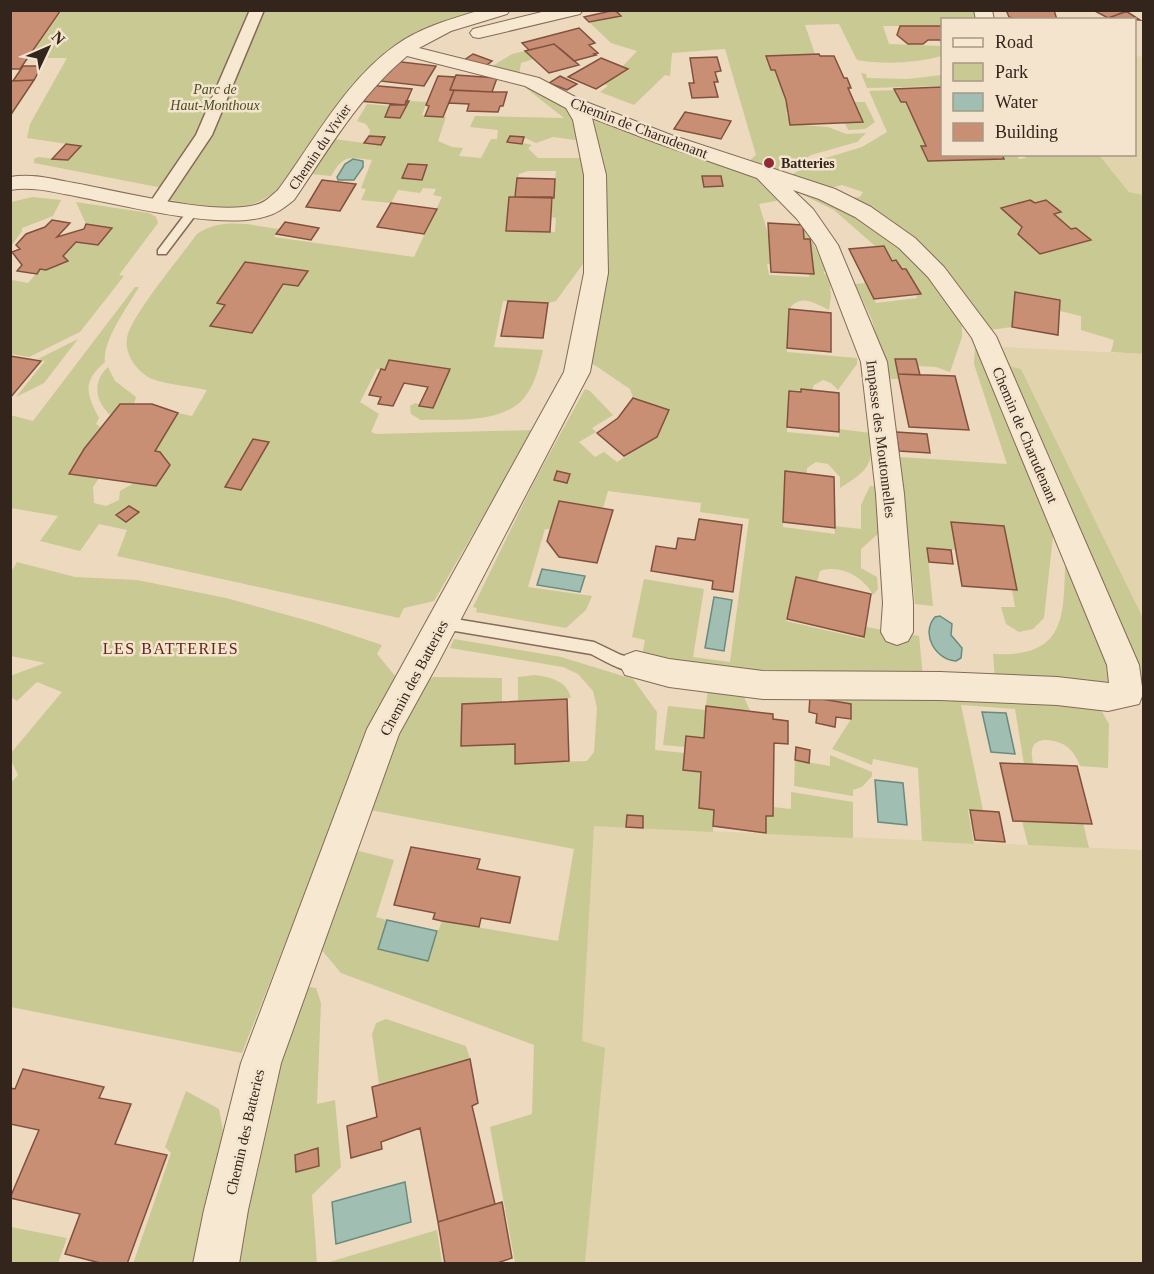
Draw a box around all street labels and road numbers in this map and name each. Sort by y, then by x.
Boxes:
street label: Chemin de Charudenant [568,94,711,162]
street label: Chemin du Vivier [286,101,354,193]
street label: Impasse des Moutonnelles [863,359,899,519]
street label: Chemin de Charudenant [989,365,1061,506]
street label: Chemin des Batteries [377,617,451,738]
street label: Chemin des Batteries [223,1068,267,1196]

